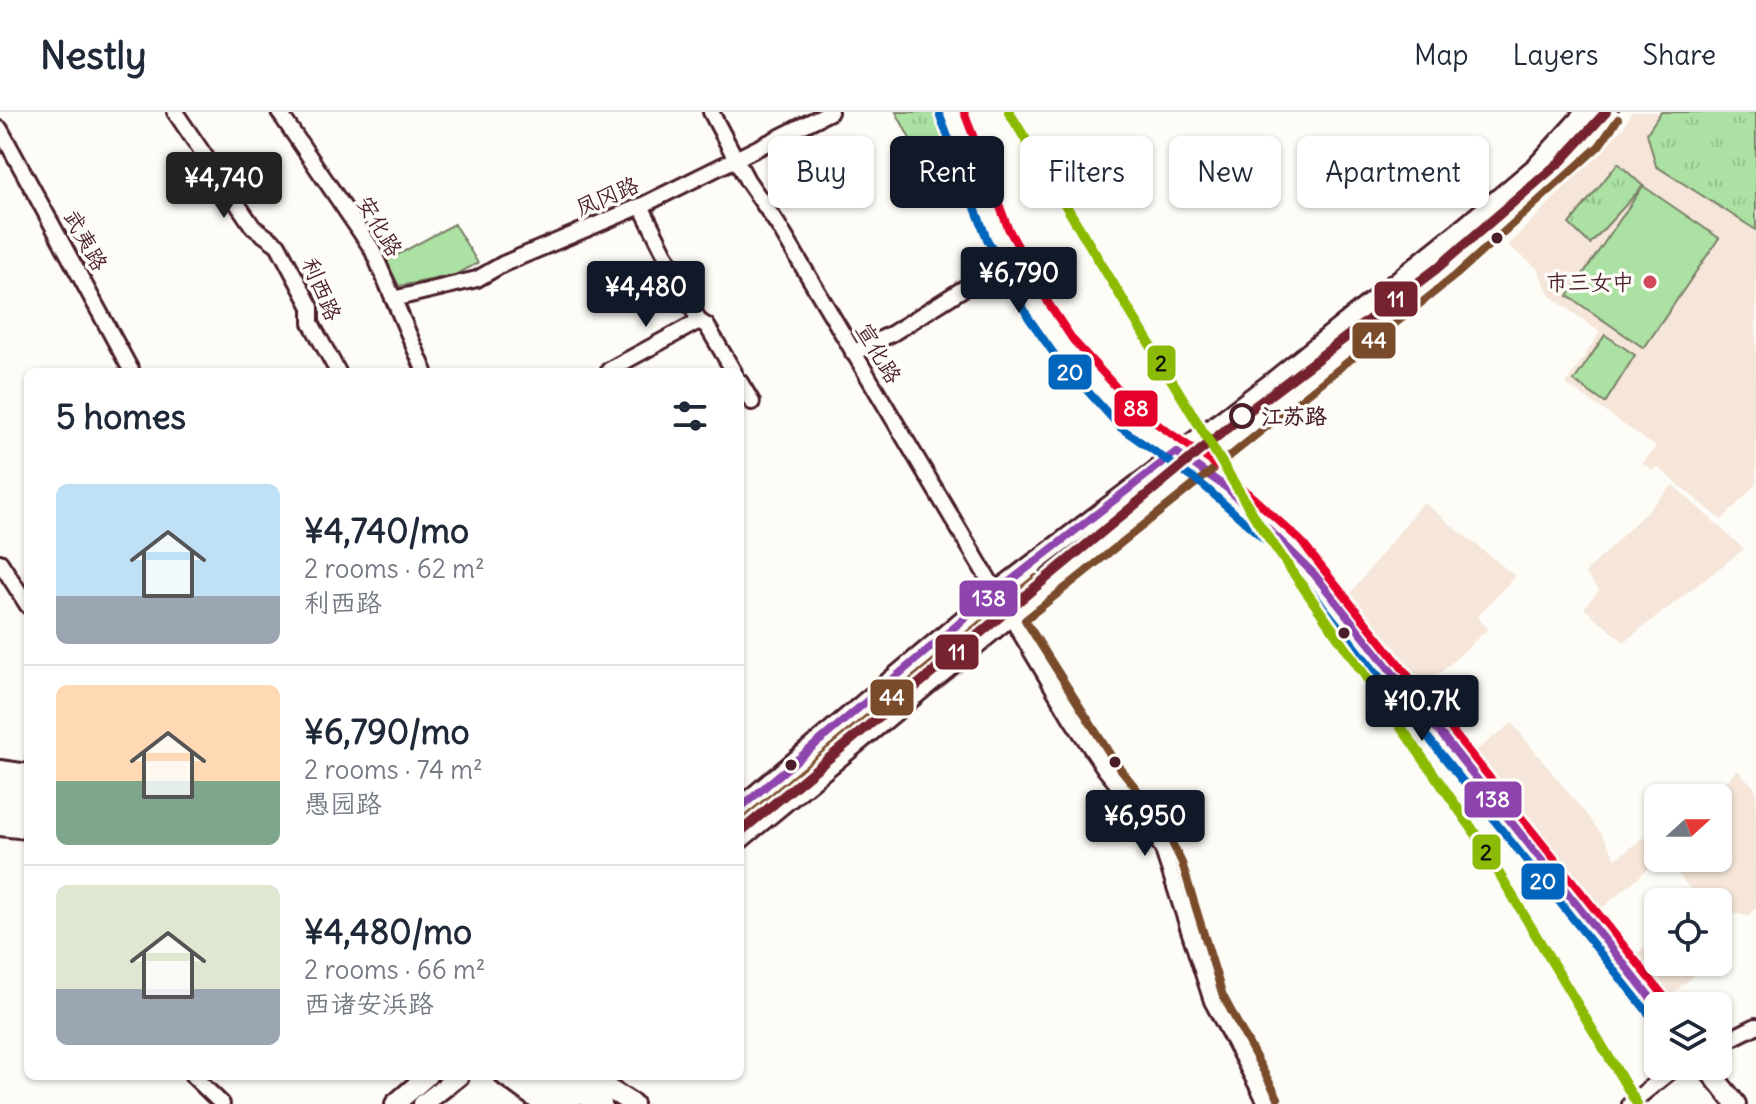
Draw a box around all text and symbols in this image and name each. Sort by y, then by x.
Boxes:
text: Nestly [40,32,147,79]
text: Map [1414,37,1469,73]
text: Layers [1513,37,1599,73]
text: Share [1643,37,1716,73]
chip: Buy [768,136,874,208]
chip: Rent [890,136,1004,208]
chip: Filters [1020,136,1153,208]
chip: New [1169,136,1281,208]
chip: Apartment [1297,136,1489,208]
pin: ¥4,740 [159,152,289,220]
text: ¥4,740 [184,161,264,194]
street label: 凤冈路 [571,170,643,222]
street label: 安化路 [351,190,409,262]
street label: 武夷路 [58,204,114,276]
unlabelled marker [1489,230,1505,246]
pin: ¥6,790 [954,247,1084,315]
street label: 利西路 [296,253,348,325]
text: ¥6,790 [979,256,1059,289]
pin: ¥4,480 [581,261,711,329]
place label: 市三女中 [1546,268,1634,296]
text: ¥4,480 [605,270,687,303]
marker: 市三女中 [1641,273,1659,291]
line badge: 11 [1373,280,1419,318]
text: 11 [1387,285,1405,313]
street label: 宣化路 [850,317,908,389]
line badge: 44 [1351,321,1397,360]
text: 44 [1361,326,1387,354]
line badge: 2 [1146,344,1177,382]
text: 2 [1155,349,1167,377]
line badge: 20 [1047,353,1093,391]
text: 20 [1057,358,1083,386]
line badge: 88 [1113,389,1159,428]
icon: filters [668,394,712,438]
text: 88 [1123,394,1149,422]
text: 5 homes [56,395,186,438]
place label: 江苏路 [1261,402,1327,430]
marker: 江苏路 [1230,404,1254,428]
text: ¥4,740/mo [304,509,469,552]
icon: home [120,516,216,612]
text: 2 rooms · 62 m² [304,552,485,585]
line badge: 138 [958,579,1019,618]
text: 138 [972,584,1006,612]
text: 利西路 [304,586,382,619]
unlabelled marker [1336,625,1352,641]
line badge: 11 [934,633,980,671]
text: 11 [948,638,966,666]
pin: ¥10.7K [1357,675,1487,743]
line badge: 44 [869,678,915,717]
text: 44 [879,683,905,711]
text: ¥10.7K [1384,684,1460,717]
text: ¥6,790/mo [304,710,470,753]
icon: home [120,717,216,813]
text: 2 rooms · 74 m² [304,753,483,786]
unlabelled marker [1107,754,1123,770]
unlabelled marker [783,757,799,773]
line badge: 138 [1463,780,1523,819]
north arrow [1644,784,1732,872]
map controls [1644,784,1732,1080]
text: 138 [1476,785,1510,813]
text: 愚园路 [304,787,382,820]
pin: ¥6,950 [1080,790,1210,858]
text: ¥6,950 [1104,799,1186,832]
line badge: 2 [1471,833,1502,871]
text: 2 [1480,838,1492,866]
line badge: 20 [1520,862,1566,901]
text: 20 [1530,867,1556,895]
button: locate [1644,888,1732,976]
text: ¥4,480/mo [304,910,472,953]
icon: home [120,917,216,1013]
text: 2 rooms · 66 m² [304,953,486,986]
text: 西诸安浜路 [304,987,434,1020]
button: layers [1644,992,1732,1080]

